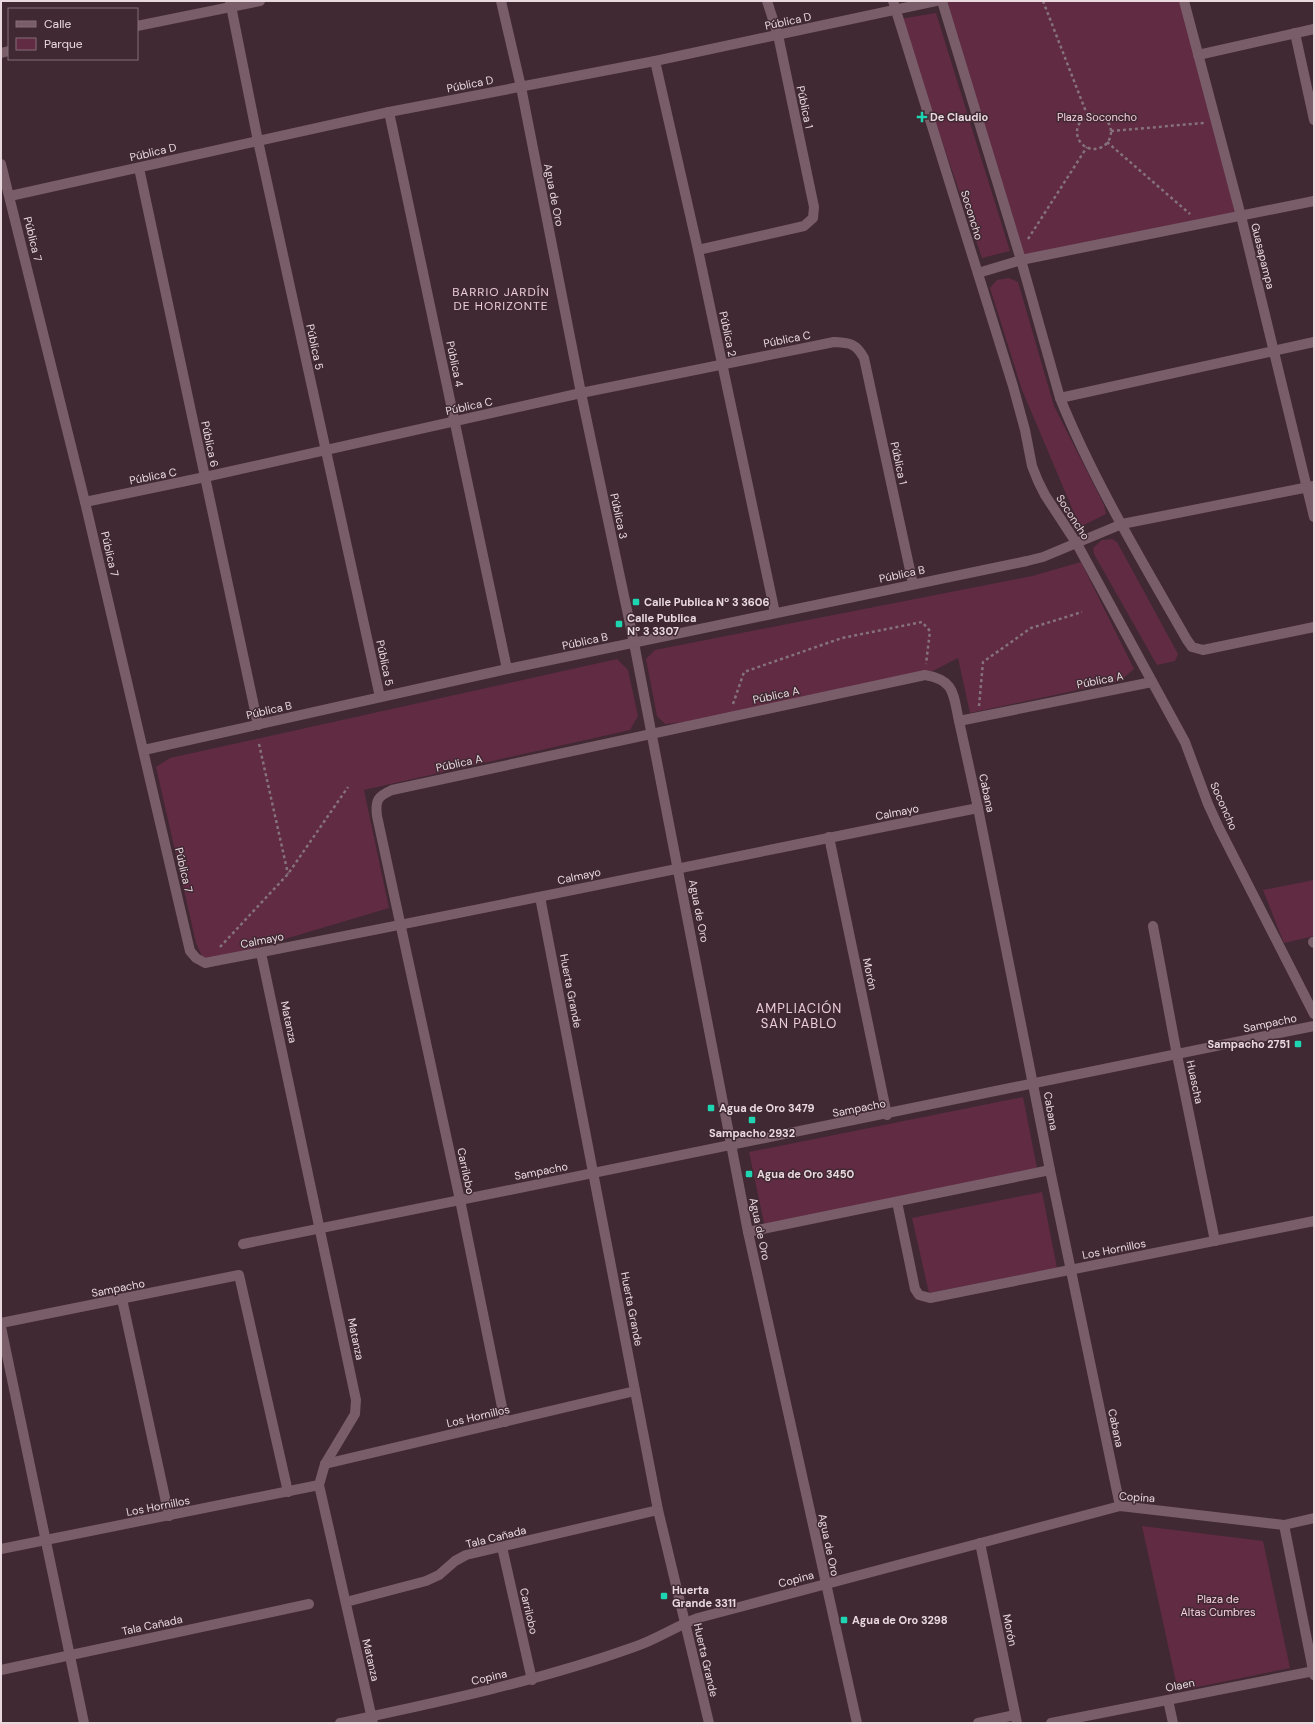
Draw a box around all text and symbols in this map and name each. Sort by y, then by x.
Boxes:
legend [8,8,138,60]
street label: Pública D [763,9,813,33]
text: Calle [44,16,71,32]
text: Parque [44,36,83,52]
street label: Pública D [445,73,495,95]
street label: Pública 1 [794,84,816,130]
place label: De Claudio [930,110,988,124]
park label: Plaza Soconcho [1057,110,1137,124]
marker: De Claudio [917,112,927,122]
street label: Pública D [128,140,178,164]
street label: Agua de Oro [541,162,567,228]
street label: Soconcho [958,188,986,242]
street label: Pública 7 [21,215,45,263]
street label: Guasapampa [1248,221,1278,291]
district label: BARRIO JARDÍN DE HORIZONTE [452,284,550,314]
street label: Pública 2 [716,310,740,358]
street label: Pública 5 [303,323,327,372]
street label: Pública C [762,328,812,350]
street label: Pública 4 [443,340,467,389]
street label: Pública C [444,394,494,418]
street label: Pública 6 [198,420,222,468]
street label: Pública 1 [888,440,910,486]
street label: Pública C [128,465,178,487]
street label: Pública 3 [607,492,631,540]
street label: Soconcho [1053,492,1093,542]
street label: Pública 7 [98,530,122,578]
street label: Pública B [878,562,927,586]
place label: Calle Publica Nº 3 3606 [644,595,770,609]
marker: Calle Publica Nº 3 3606 [631,597,641,607]
place label: Calle Publica Nº 3 3307 [627,611,696,638]
marker: Calle Publica Nº 3 3307 [614,619,624,629]
street label: Pública B [561,629,610,653]
street label: Pública 5 [373,639,397,688]
street label: Pública A [1076,669,1124,691]
street label: Pública A [751,683,801,707]
street label: Pública B [245,698,294,722]
street label: Pública A [434,751,484,775]
street label: Cabana [976,772,998,814]
street label: Soconcho [1207,780,1241,832]
street label: Calmayo [874,801,920,823]
street label: Pública 7 [172,846,196,894]
street label: Calmayo [556,865,602,887]
street label: Agua de Oro [686,878,712,944]
street label: Calmayo [239,929,285,951]
street label: Huerta Grande [557,953,585,1029]
street label: Morón [860,957,880,991]
street label: Matanza [278,1000,300,1044]
district label: AMPLIACIÓN SAN PABLO [756,1000,842,1032]
street label: Sampacho [1242,1011,1298,1035]
place label: Sampacho 2751 [1207,1037,1290,1051]
marker: Sampacho 2751 [1293,1039,1303,1049]
street label: Huascha [1184,1059,1206,1105]
street label: Cabana [1041,1091,1061,1131]
street label: Sampacho [831,1096,887,1120]
place label: Agua de Oro 3479 [719,1101,814,1115]
marker: Agua de Oro 3479 [706,1103,716,1113]
marker: Sampacho 2932 [747,1115,757,1125]
place label: Sampacho 2932 [709,1126,795,1140]
street label: Carrilobo [454,1147,478,1195]
street label: Sampacho [513,1159,569,1183]
place label: Agua de Oro 3450 [757,1167,855,1181]
marker: Agua de Oro 3450 [744,1169,754,1179]
street label: Agua de Oro [747,1196,773,1262]
street label: Los Hornillos [1081,1236,1147,1262]
street label: Huerta Grande [618,1271,646,1347]
street label: Sampacho [90,1276,146,1300]
street label: Matanza [345,1317,367,1361]
street label: Los Hornillos [445,1402,511,1430]
street label: Cabana [1105,1407,1127,1449]
street label: Copina [1118,1489,1156,1505]
street label: Los Hornillos [125,1493,191,1519]
street label: Agua de Oro [816,1512,842,1578]
street label: Tala Cañada [464,1523,528,1551]
street label: Copina [777,1568,815,1590]
place label: Huerta Grande 3311 [672,1583,736,1610]
street label: Carrilobo [517,1587,541,1635]
marker: Huerta Grande 3311 [659,1591,669,1601]
park label: Plaza de Altas Cumbres [1180,1592,1256,1619]
street label: Tala Cañada [120,1612,184,1638]
place label: Agua de Oro 3298 [852,1613,948,1627]
street label: Morón [1000,1613,1020,1647]
marker: Agua de Oro 3298 [839,1615,849,1625]
street label: Huerta Grande [691,1622,721,1698]
street label: Matanza [359,1638,383,1682]
street label: Copina [470,1666,508,1688]
street label: Olaen [1164,1675,1196,1695]

